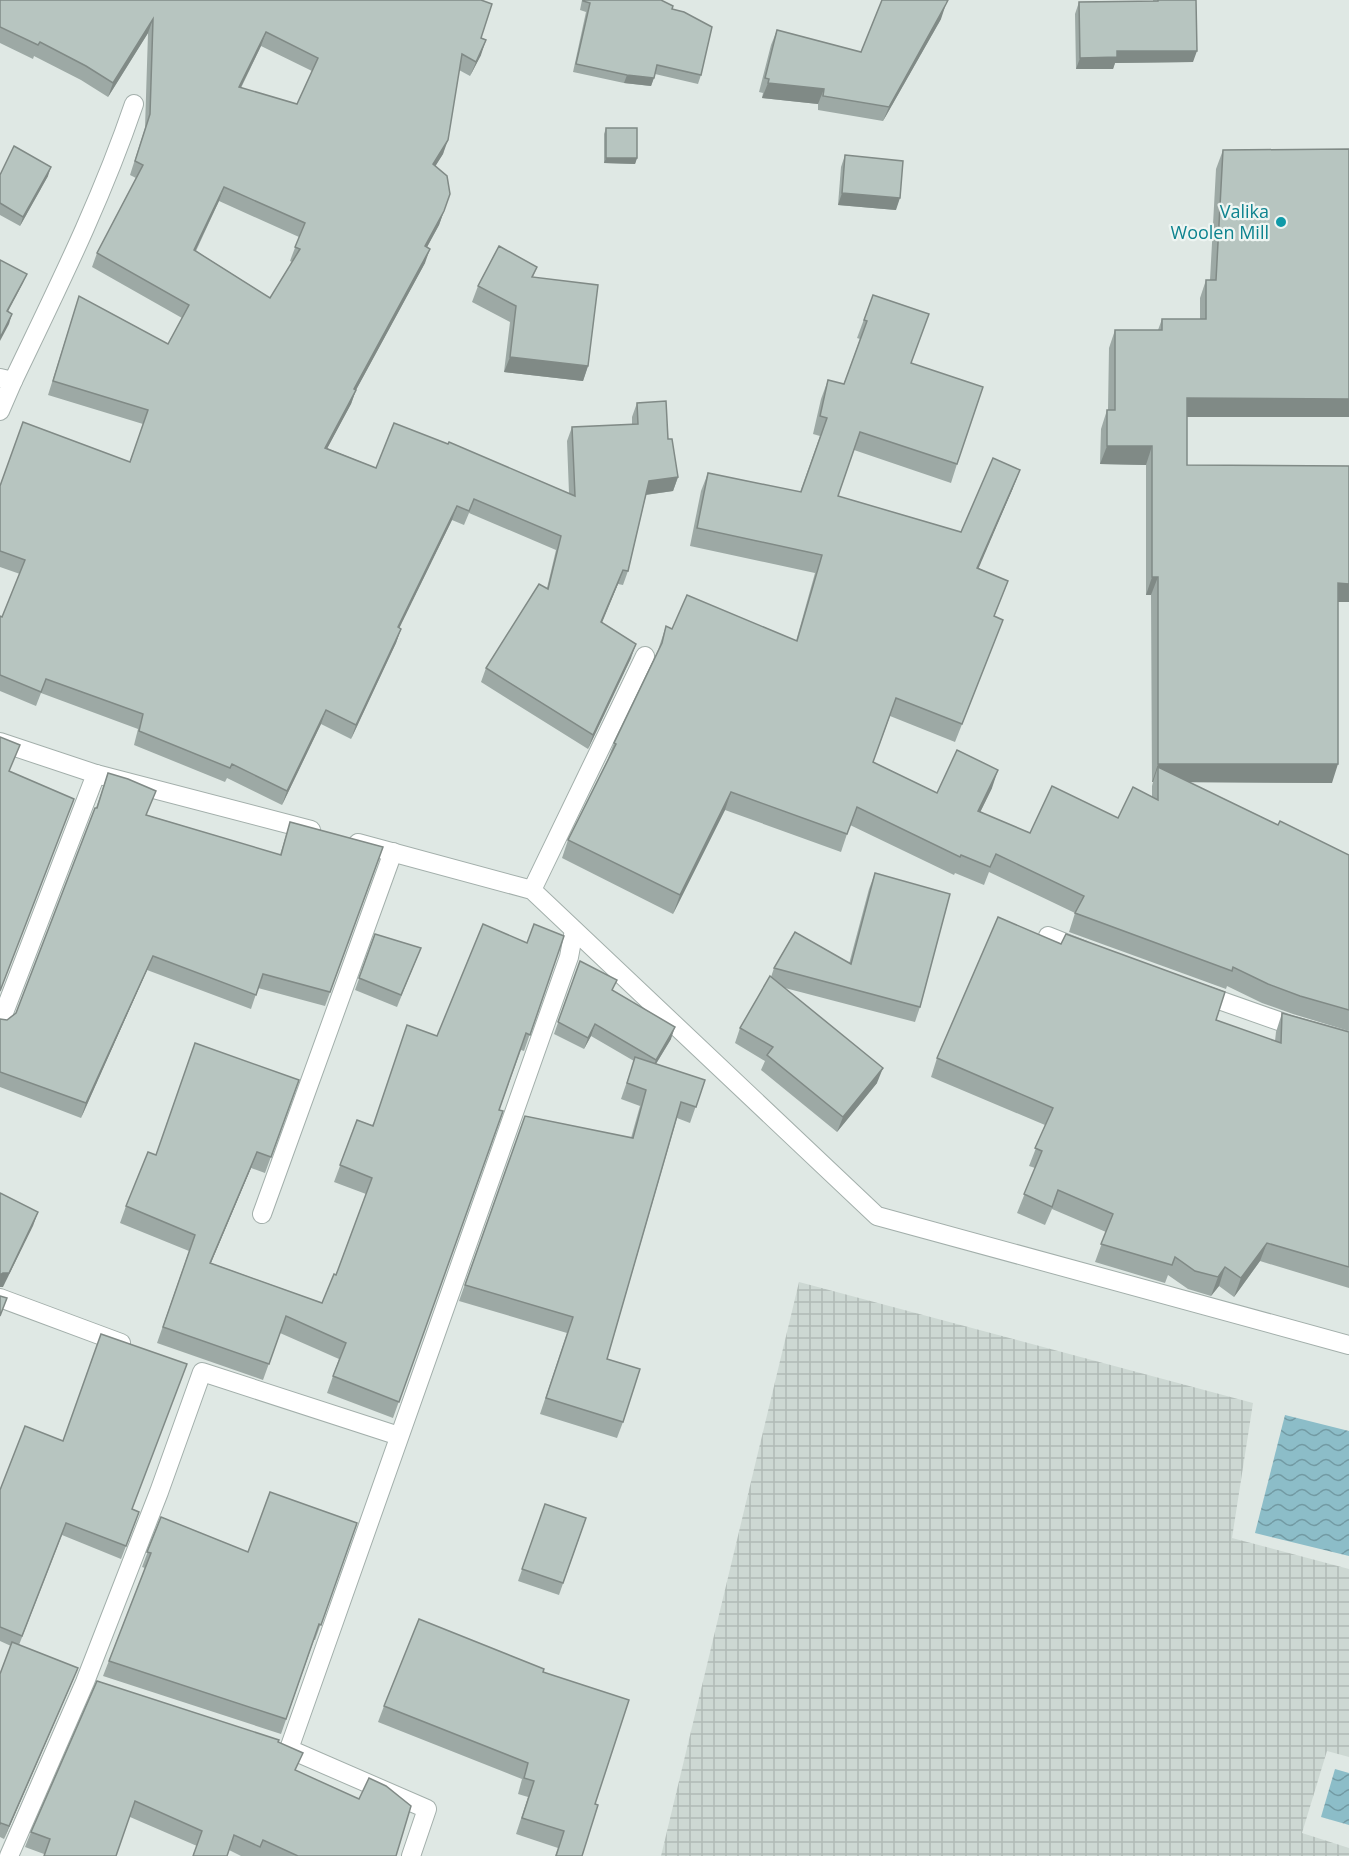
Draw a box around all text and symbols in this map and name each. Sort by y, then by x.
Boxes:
place label: Valika Woolen Mill [1171,199,1269,244]
marker: Valika Woolen Mill [1274,215,1288,229]

